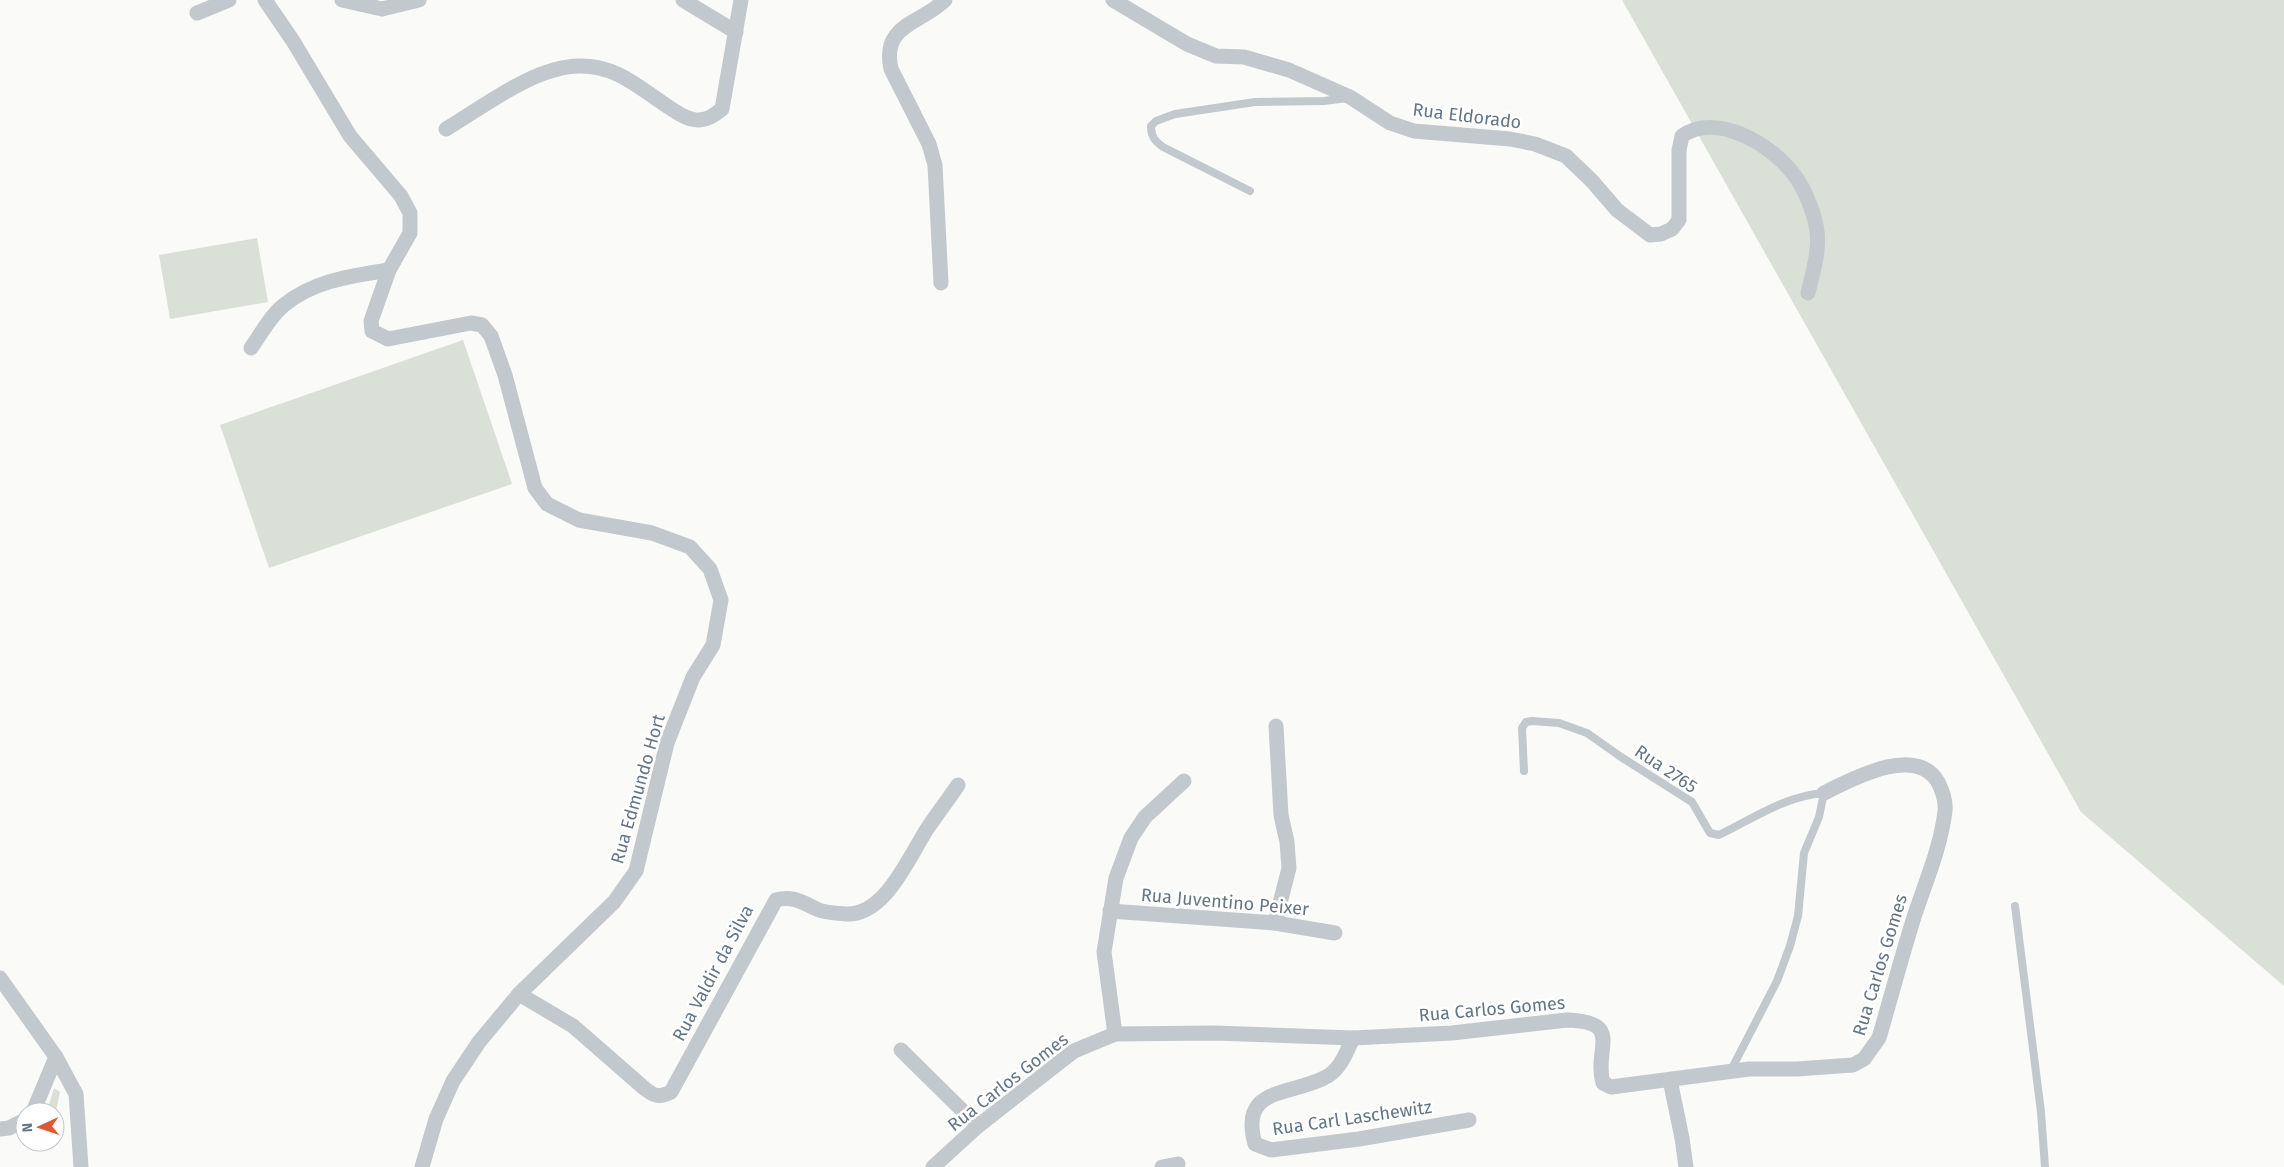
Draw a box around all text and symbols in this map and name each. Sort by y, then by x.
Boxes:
street label: Rua Eldorado [1411,98,1523,134]
street label: Rua Edmundo Hort [606,711,670,866]
street label: Rua 2765 [1631,740,1701,798]
street label: Rua Juventino Peixer [1140,884,1310,920]
street label: Rua Carlos Gomes [1848,892,1912,1038]
street label: Rua Valdir da Silva [668,901,758,1045]
street label: Rua Carlos Gomes [1418,992,1566,1026]
street label: Rua Carlos Gomes [943,1028,1073,1136]
street label: Rua Carl Laschewitz [1271,1096,1433,1140]
north arrow [15,1102,65,1152]
text: N [19,1123,36,1133]

